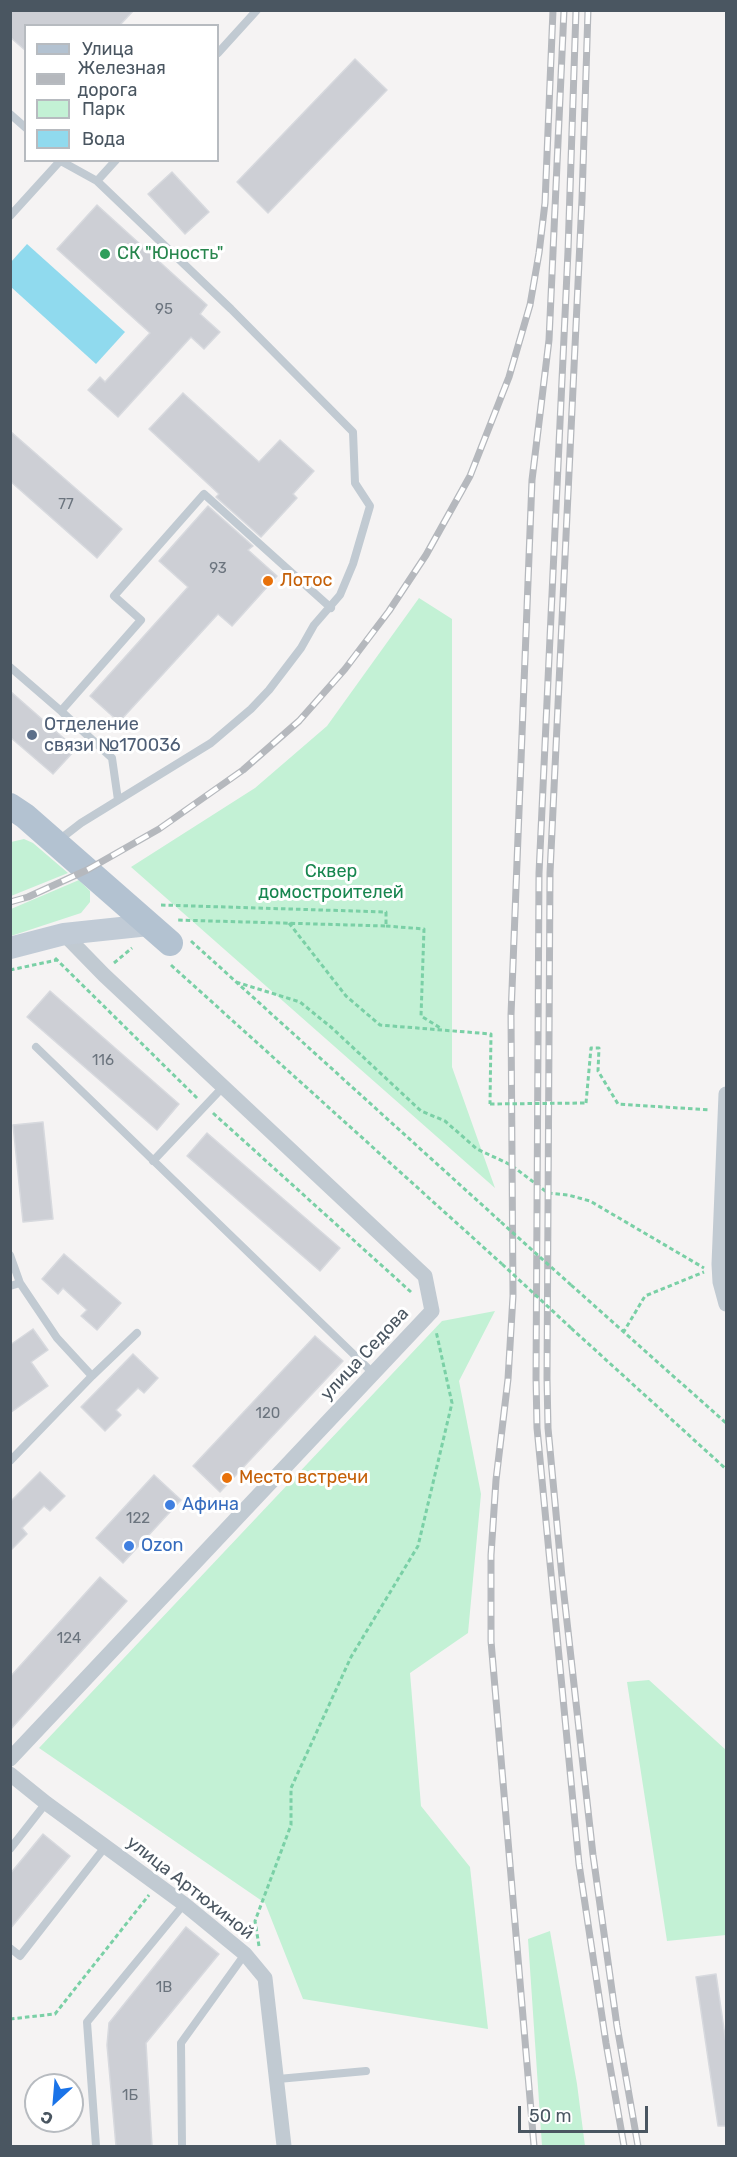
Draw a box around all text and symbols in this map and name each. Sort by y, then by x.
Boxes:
legend [24,24,219,162]
text: Улица [82,38,134,60]
text: Железная дорога [77,57,166,101]
text: Парк [82,98,125,120]
text: Вода [82,128,125,150]
place label: СК "Юность" [117,243,224,265]
marker: СК "Юность" [98,247,112,261]
house number: 95 [155,301,173,319]
house number: 77 [58,496,74,514]
house number: 93 [209,560,227,578]
place label: Лотос [280,570,333,592]
marker: Лотос [261,574,275,588]
place label: Отделение связи №170036 [44,714,181,756]
marker: Отделение связи №170036 [25,728,39,742]
park label: Сквер домостроителей [258,861,404,904]
house number: 116 [92,1052,114,1070]
street label: улица Седова [316,1303,414,1405]
house number: 120 [256,1405,280,1423]
place label: Место встречи [239,1467,368,1489]
marker: Место встречи [220,1471,234,1485]
place label: Афина [182,1494,239,1516]
marker: Афина [163,1498,177,1512]
house number: 122 [126,1510,150,1528]
place label: Ozon [141,1535,183,1557]
marker: Ozon [122,1539,136,1553]
house number: 124 [57,1630,81,1648]
street label: улица Артюхиной [122,1832,258,1944]
house number: 1В [156,1979,172,1997]
north arrow [24,2073,84,2133]
house number: 1Б [122,2087,138,2105]
scale bar [521,2094,652,2132]
text: 50 m [529,2105,572,2127]
text: С [38,2107,56,2129]

